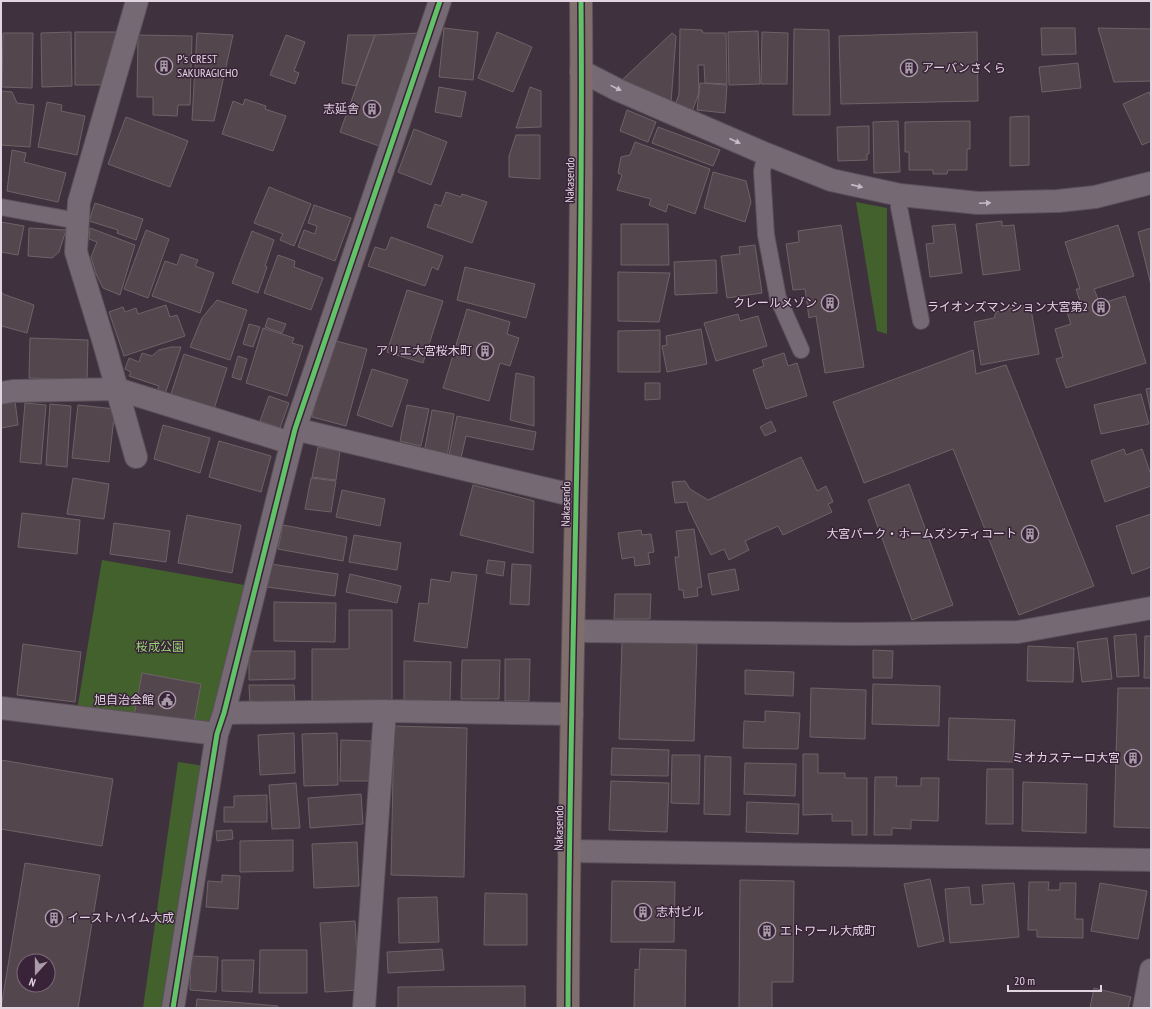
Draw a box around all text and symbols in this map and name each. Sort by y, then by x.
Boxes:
place label: P's CREST SAKURAGICHO [177,51,239,80]
building icon: P's CREST SAKURAGICHO [154,56,174,76]
building icon: アーバンさくら [899,58,919,78]
place label: アーバンさくら [922,60,1006,75]
one-way arrow [610,85,622,92]
building icon: 志延舎 [362,99,382,119]
place label: 志延舎 [323,101,359,116]
one-way arrow [729,138,741,144]
street label: Nakasendo [562,157,577,203]
one-way arrow [850,183,863,189]
one-way arrow [979,200,992,206]
building icon: クレールメゾン [820,293,840,313]
place label: クレールメゾン [733,295,817,310]
building icon: ライオンズマンション大宮第2 [1091,297,1111,317]
place label: ライオンズマンション大宮第2 [927,299,1088,314]
building icon: アリエ大宮桜木町 [475,341,495,361]
place label: アリエ大宮桜木町 [376,343,472,358]
street label: Nakasendo [558,481,573,527]
building icon: 大宮パーク・ホームズシティコート [1020,524,1040,544]
place label: 大宮パーク・ホームズシティコート [826,526,1017,541]
park label: 桜成公園 [136,639,184,654]
public building icon: 旭自治会館 [157,690,177,710]
place label: 旭自治会館 [94,692,154,707]
building icon: ミオカステーロ大宮 [1123,748,1143,768]
place label: ミオカステーロ大宮 [1012,750,1120,765]
street label: Nakasendo [551,805,566,851]
building icon: 志村ビル [633,902,653,922]
place label: 志村ビル [656,904,704,919]
building icon: イーストハイム大成 [44,908,64,928]
place label: イーストハイム大成 [67,910,174,925]
building icon: エトワール大成町 [757,921,777,941]
place label: エトワール大成町 [780,923,876,938]
north arrow [16,953,56,993]
scale bar [1008,967,1101,993]
text: 20 m [1014,973,1035,988]
text: N [27,975,38,990]

